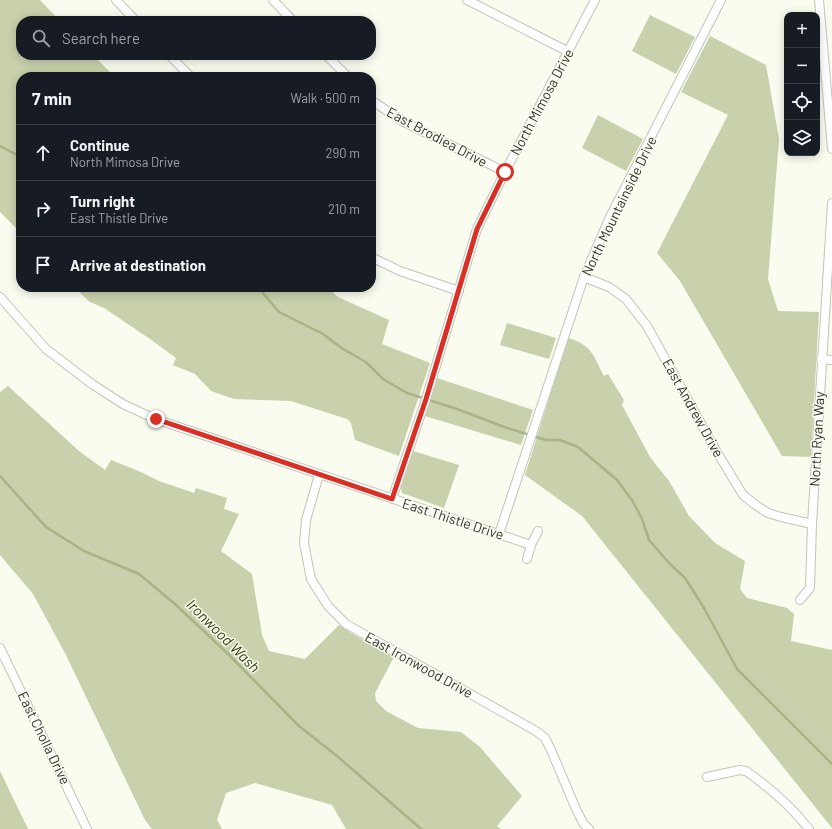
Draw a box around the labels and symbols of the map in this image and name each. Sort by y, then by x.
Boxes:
street label: North Mimosa Drive [506,46,577,158]
street label: East Brodiea Drive [384,103,490,170]
street label: North Mountainside Drive [577,133,660,278]
route start [496,163,514,181]
street label: East Andrew Drive [659,355,728,460]
street label: North Ryan Way [806,390,828,487]
route end [147,410,165,428]
street label: East Thistle Drive [400,494,506,543]
water label: Ironwood Wash [183,595,264,676]
street label: East Ironwood Drive [362,628,476,701]
street label: East Cholla Drive [15,688,74,787]

